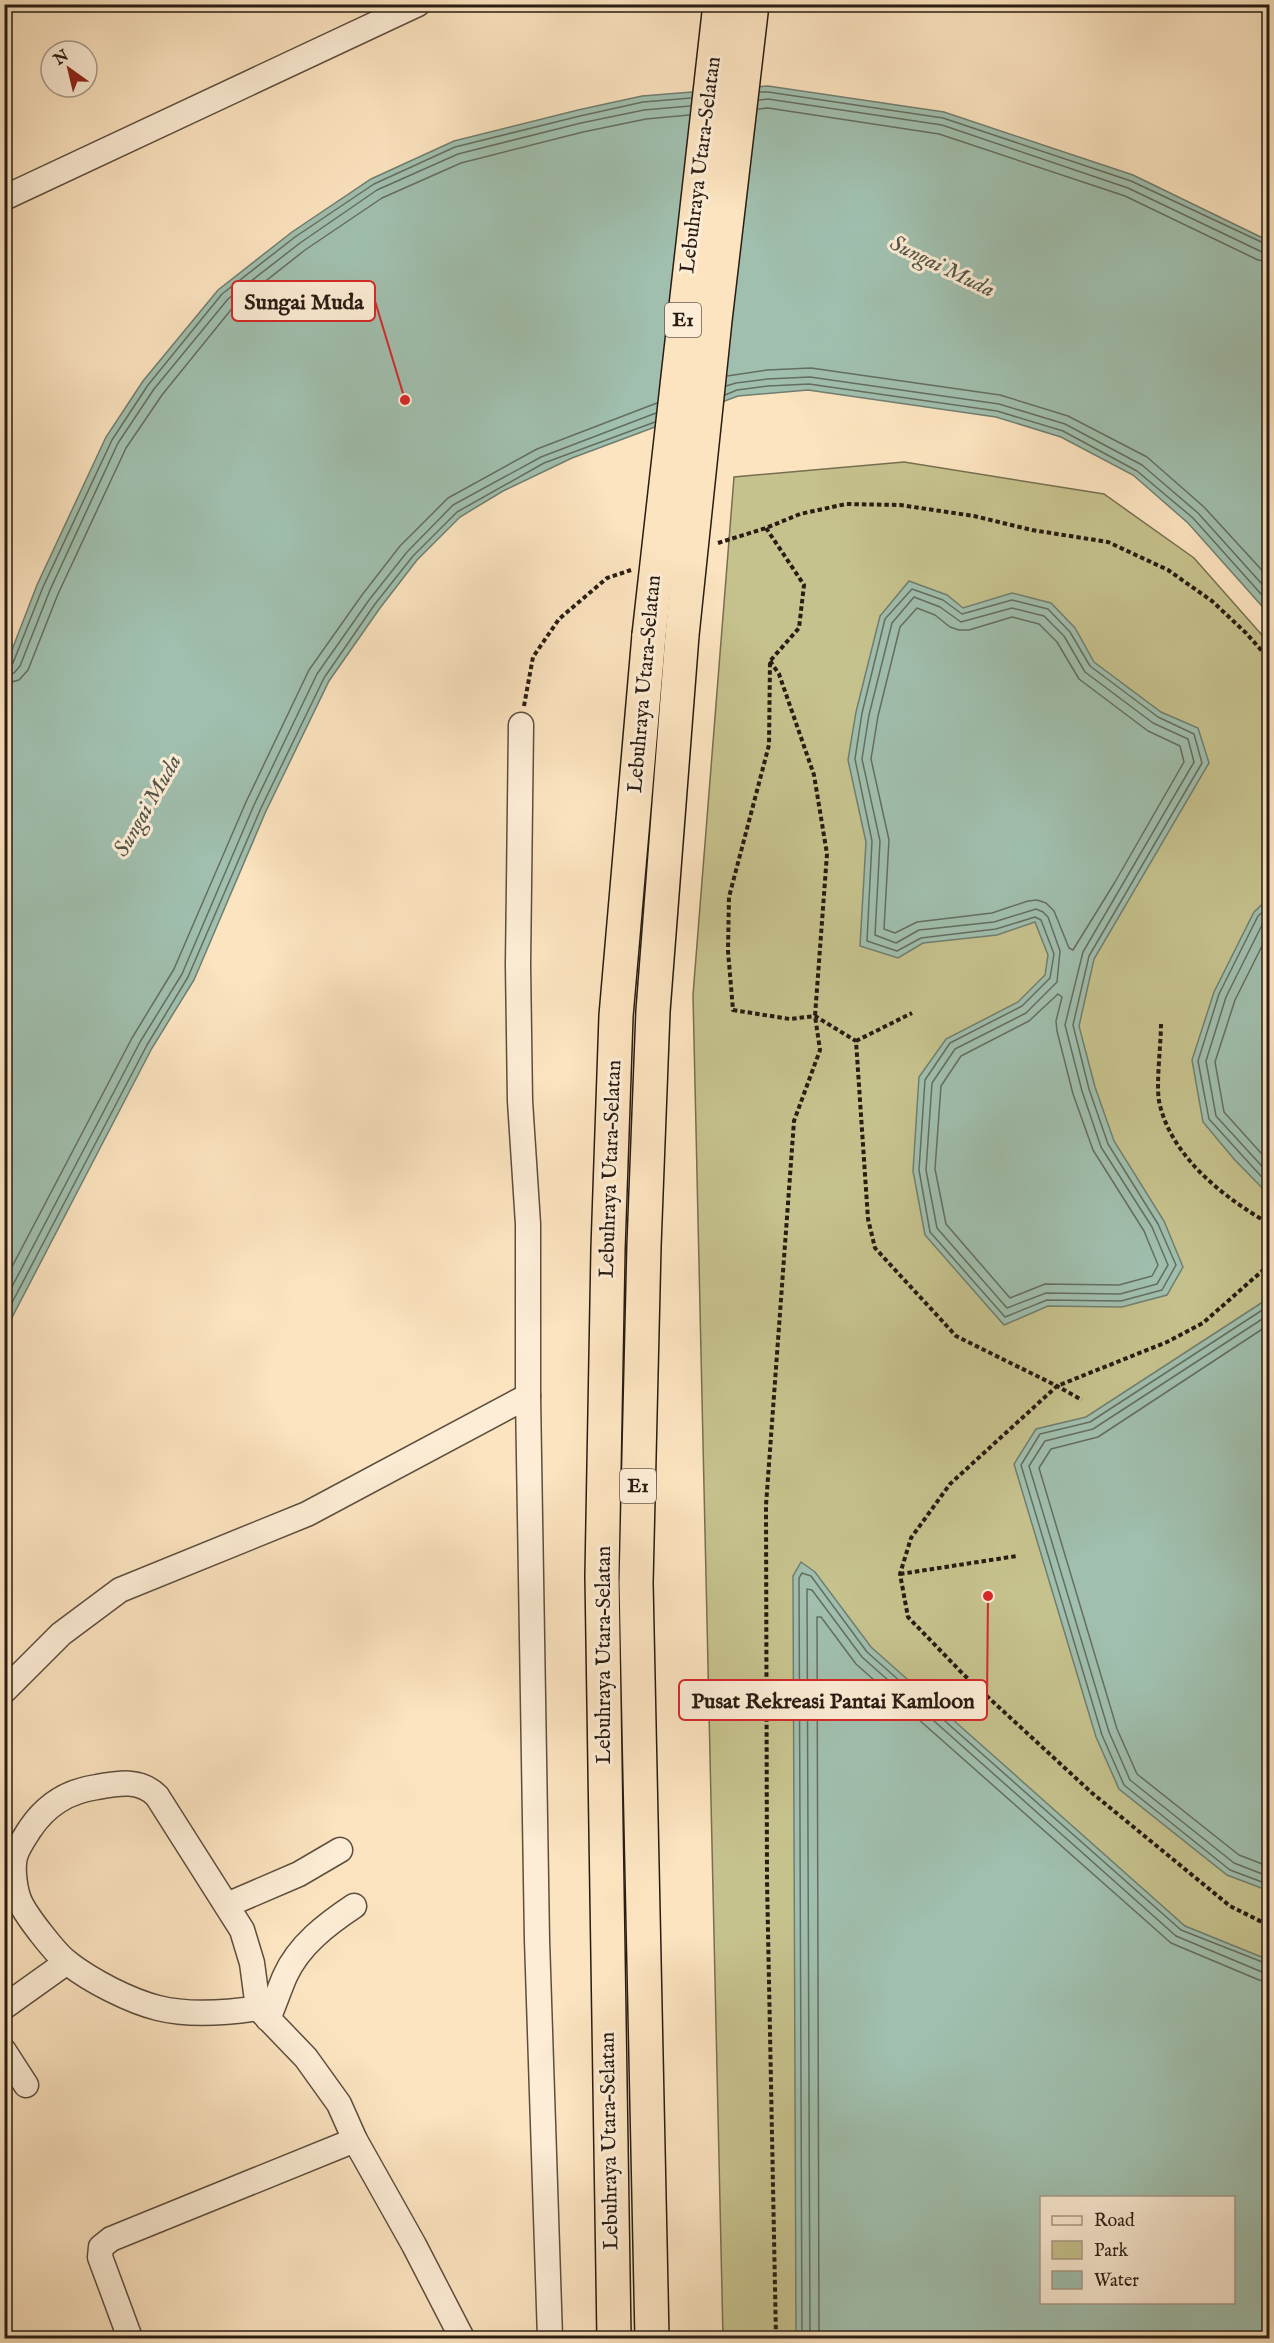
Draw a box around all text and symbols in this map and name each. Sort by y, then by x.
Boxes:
north arrow [39,39,99,99]
text: N [50,46,73,71]
street label: Lebuhraya Utara–Selatan [674,55,728,275]
water label: Sungai Muda [885,230,999,304]
callout: Sungai Muda [232,281,375,321]
text: Sungai Muda [244,289,364,317]
road number: E1 [665,303,701,337]
street label: Lebuhraya Utara–Selatan [622,574,668,794]
water label: Sungai Muda [108,750,189,862]
street label: Lebuhraya Utara–Selatan [594,1059,628,1279]
road number: E1 [620,1469,656,1503]
street label: Lebuhraya Utara–Selatan [591,1546,618,1764]
callout: Pusat Rekreasi Pantai Kamloon [679,1680,987,1720]
text: Pusat Rekreasi Pantai Kamloon [691,1688,975,1716]
street label: Lebuhraya Utara–Selatan [595,2032,625,2250]
legend [1040,2196,1235,2304]
text: Road [1094,2210,1135,2233]
text: Park [1094,2240,1129,2263]
text: Water [1094,2270,1139,2293]

